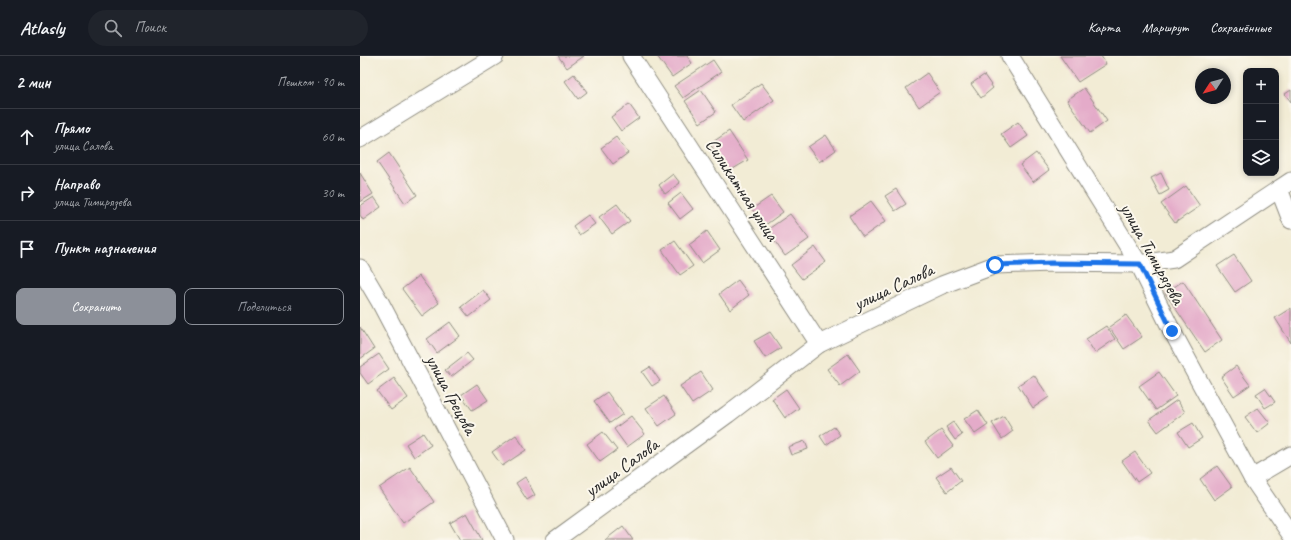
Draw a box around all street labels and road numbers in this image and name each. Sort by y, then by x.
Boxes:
street label: Силикатная улица [700,134,785,247]
street label: улица Тимирязева [1114,198,1191,310]
street label: улица Салова [849,257,939,316]
street label: улица Грецова [420,349,483,441]
street label: улица Салова [579,432,665,503]

